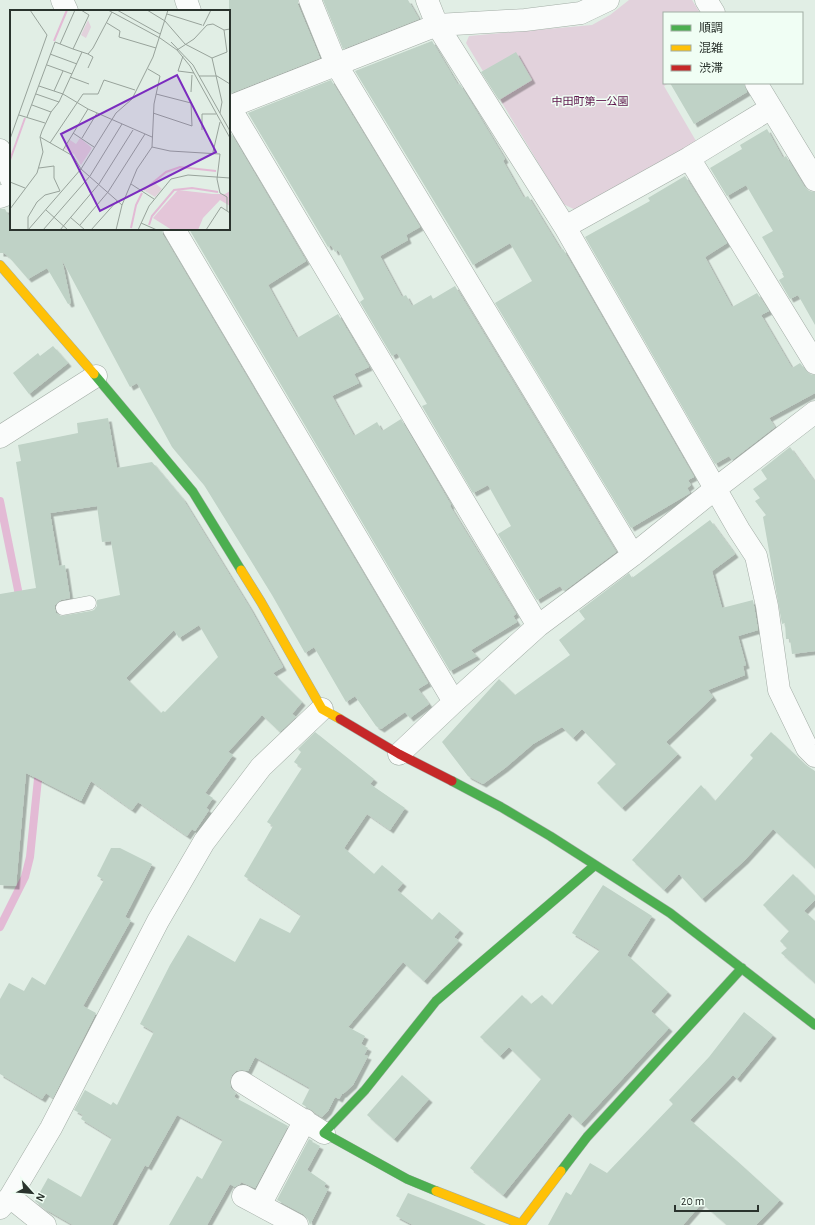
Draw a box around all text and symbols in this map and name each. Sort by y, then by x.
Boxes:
inset map [10,10,230,230]
legend [663,12,803,84]
text: 順調 [699,22,723,34]
text: 混雑 [699,41,723,54]
text: 渋滞 [699,62,723,74]
park label: 中田町第一公園 [552,95,629,107]
north arrow [12,1173,52,1213]
scale bar [675,1187,758,1213]
text: N [34,1191,47,1203]
text: 20 m [681,1195,704,1207]

